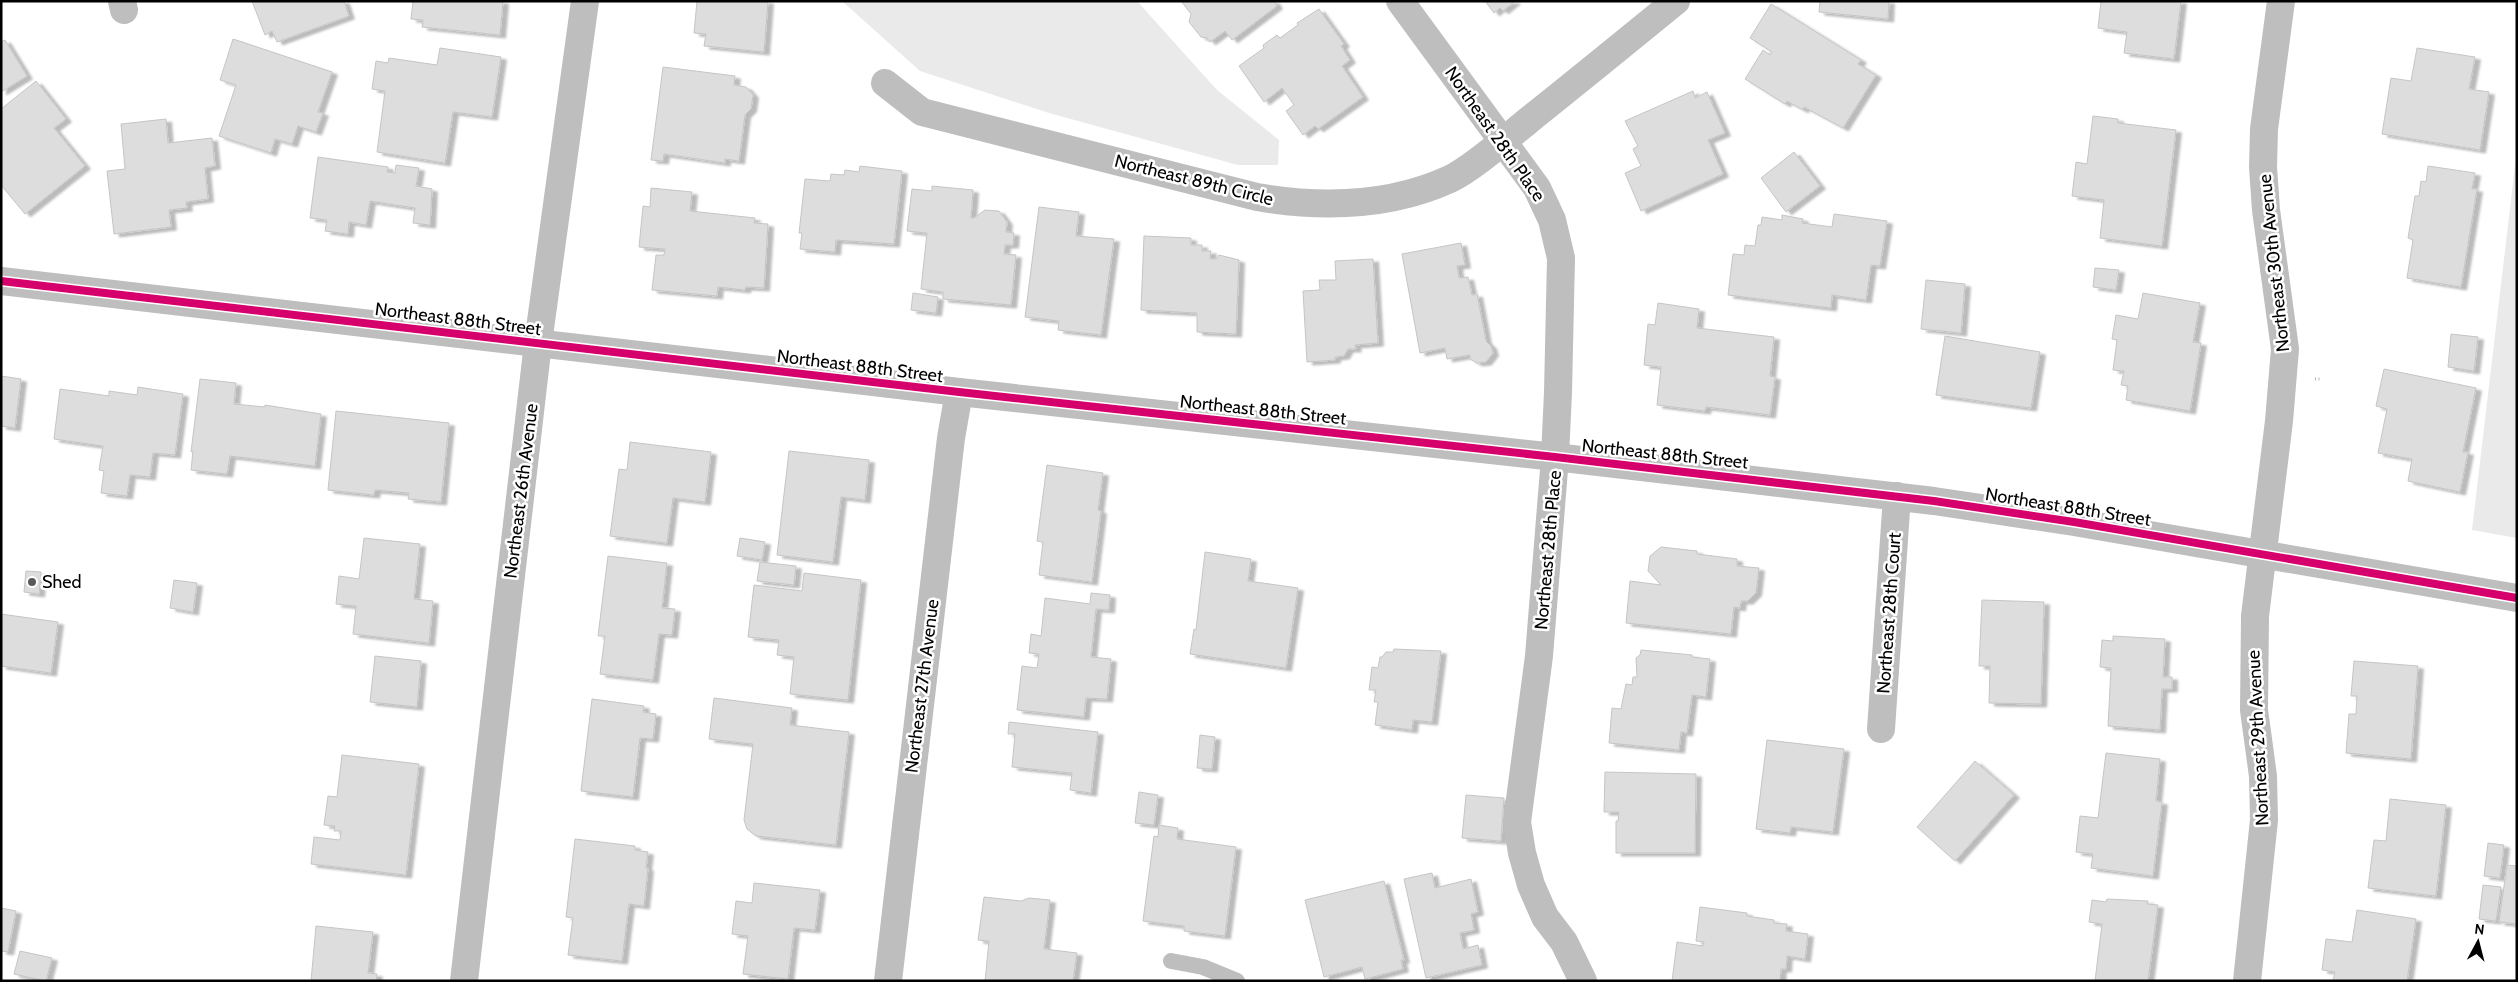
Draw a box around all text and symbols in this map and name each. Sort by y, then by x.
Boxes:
street label: Northeast 28th Place [1440,62,1550,206]
street label: Northeast 89th Circle [1112,150,1276,210]
street label: Northeast 30th Avenue [2254,173,2294,353]
street label: Northeast 88th Street [374,298,542,340]
street label: Northeast 88th Street [776,345,944,387]
street label: Northeast 88th Street [1179,390,1347,430]
street label: Northeast 26th Avenue [499,402,543,580]
street label: Northeast 88th Street [1581,434,1749,474]
street label: Northeast 28th Place [1530,469,1566,631]
street label: Northeast 88th Street [1984,483,2152,531]
street label: Northeast 28th Court [1872,532,1906,694]
place label: Shed [42,571,81,593]
marker: Shed [26,576,38,588]
street label: Northeast 27th Avenue [900,598,944,774]
street label: Northeast 29th Avenue [2242,650,2274,826]
north arrow [2453,917,2503,967]
text: N [2474,920,2486,939]

